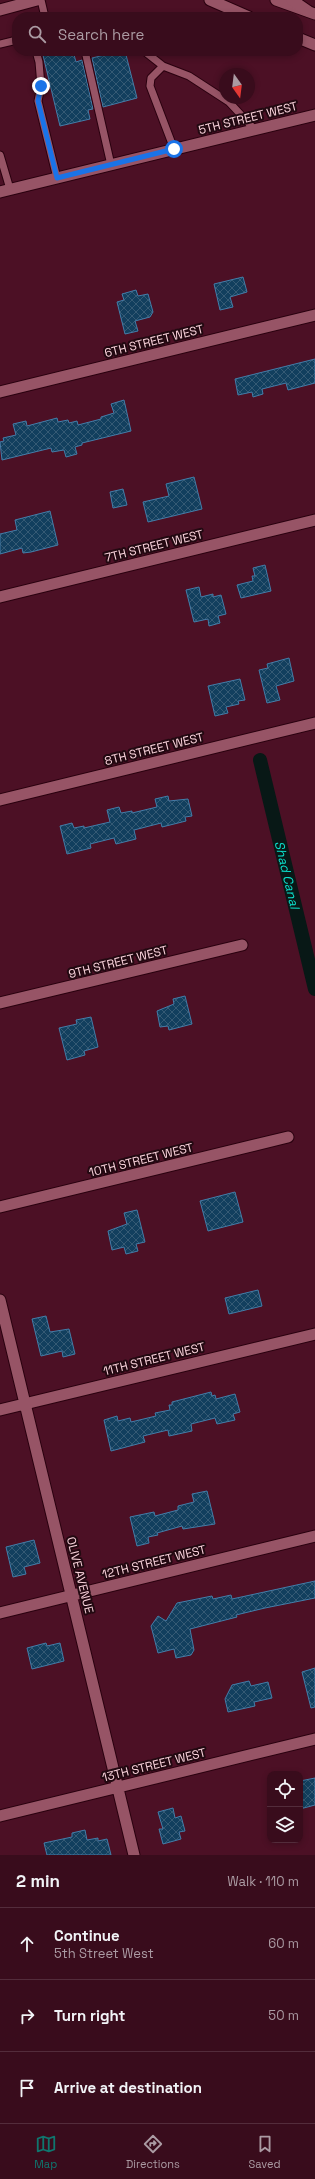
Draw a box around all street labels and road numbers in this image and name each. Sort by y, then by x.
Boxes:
street label: 5TH STREET WEST [197,98,299,138]
street label: 6TH STREET WEST [103,321,205,361]
street label: 7TH STREET WEST [103,526,205,566]
street label: 8TH STREET WEST [103,729,205,769]
street label: 9TH STREET WEST [67,942,169,982]
street label: 10TH STREET WEST [87,1139,195,1181]
street label: 11TH STREET WEST [101,1339,207,1379]
street label: OLIVE AVENUE [63,1535,97,1615]
street label: 12TH STREET WEST [100,1541,208,1583]
street label: 13TH STREET WEST [100,1744,208,1786]

